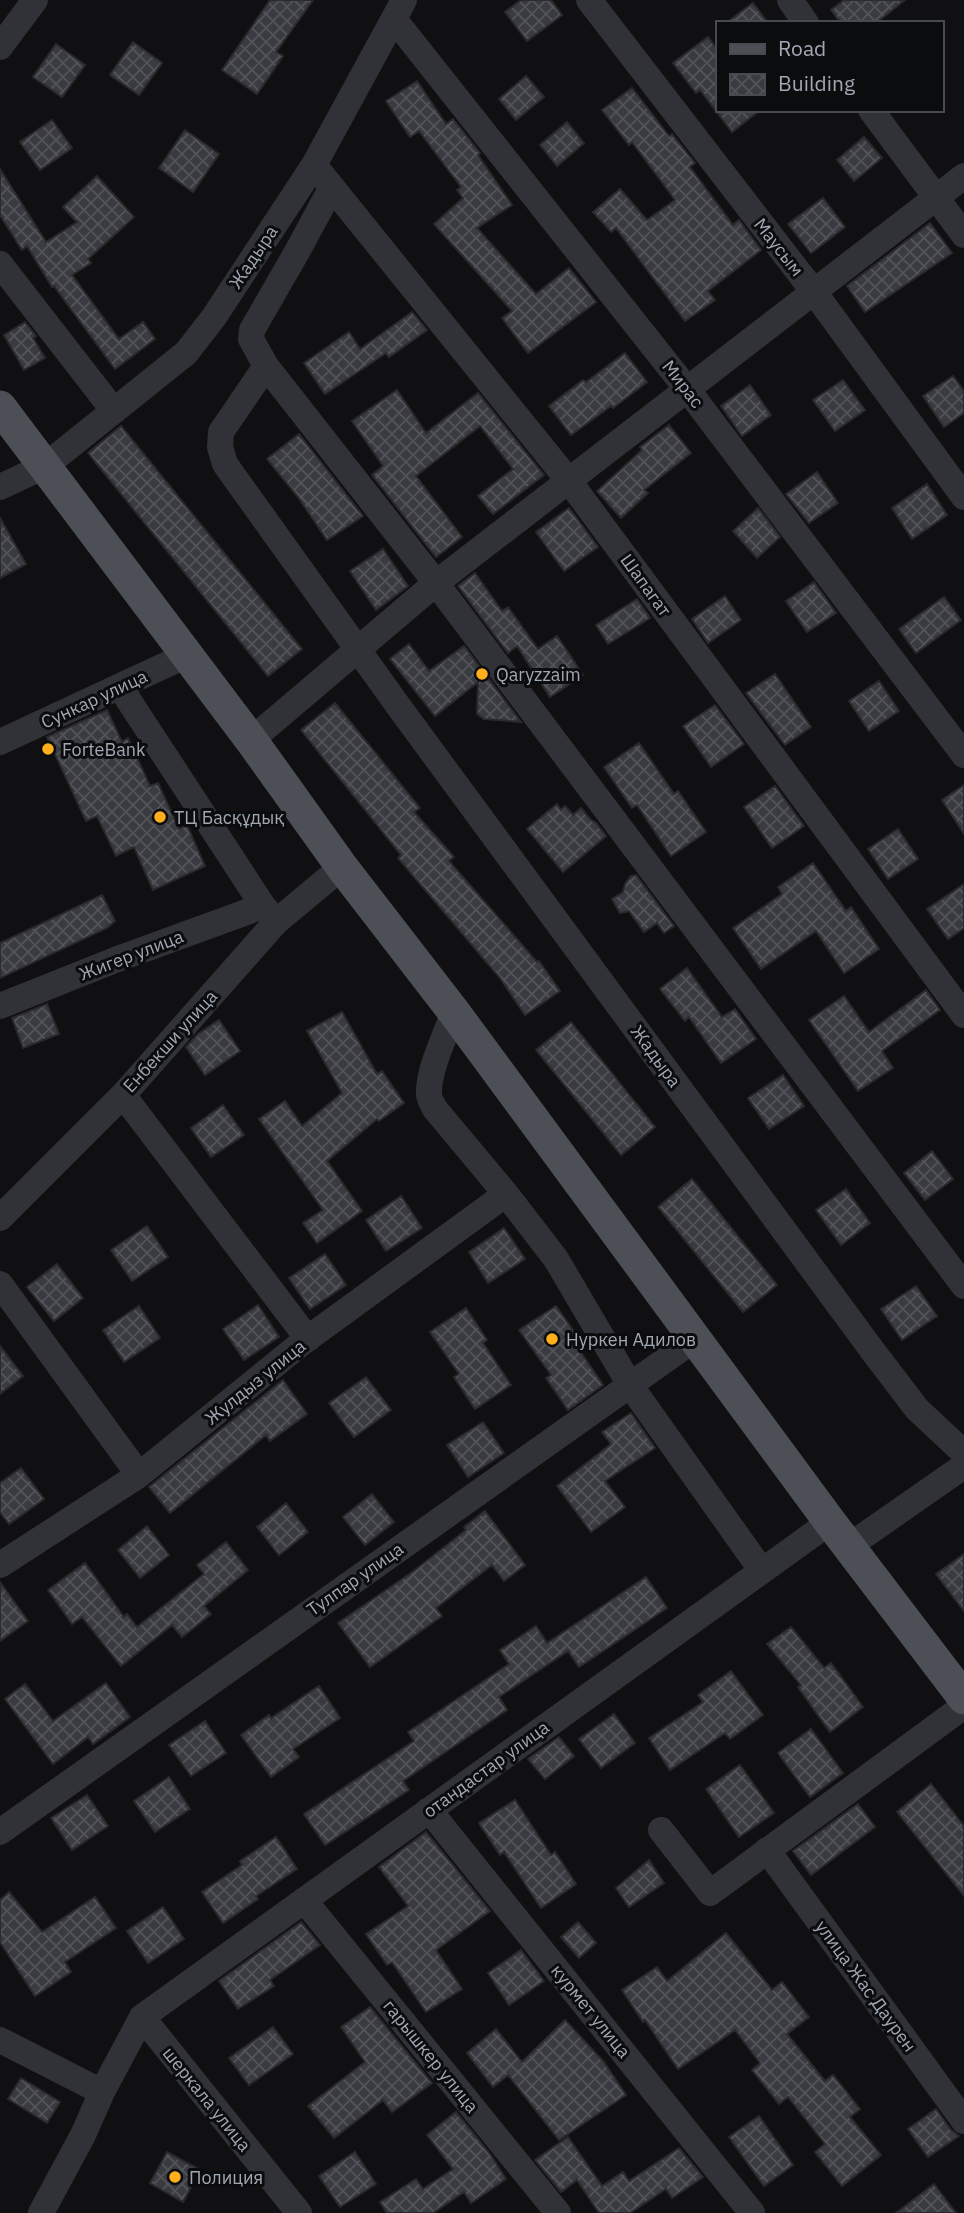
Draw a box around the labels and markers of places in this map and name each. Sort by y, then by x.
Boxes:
place label: Qaryzzaim [496,663,581,686]
marker: Qaryzzaim [474,666,490,682]
place label: ForteBank [62,738,146,761]
marker: ForteBank [40,741,56,757]
place label: ТЦ Басқұдық [174,806,284,829]
marker: ТЦ Басқұдық [152,809,168,825]
place label: Нуркен Адилов [566,1328,696,1351]
marker: Нуркен Адилов [544,1331,560,1347]
place label: Полиция [189,2166,263,2189]
marker: Полиция [167,2169,183,2185]

